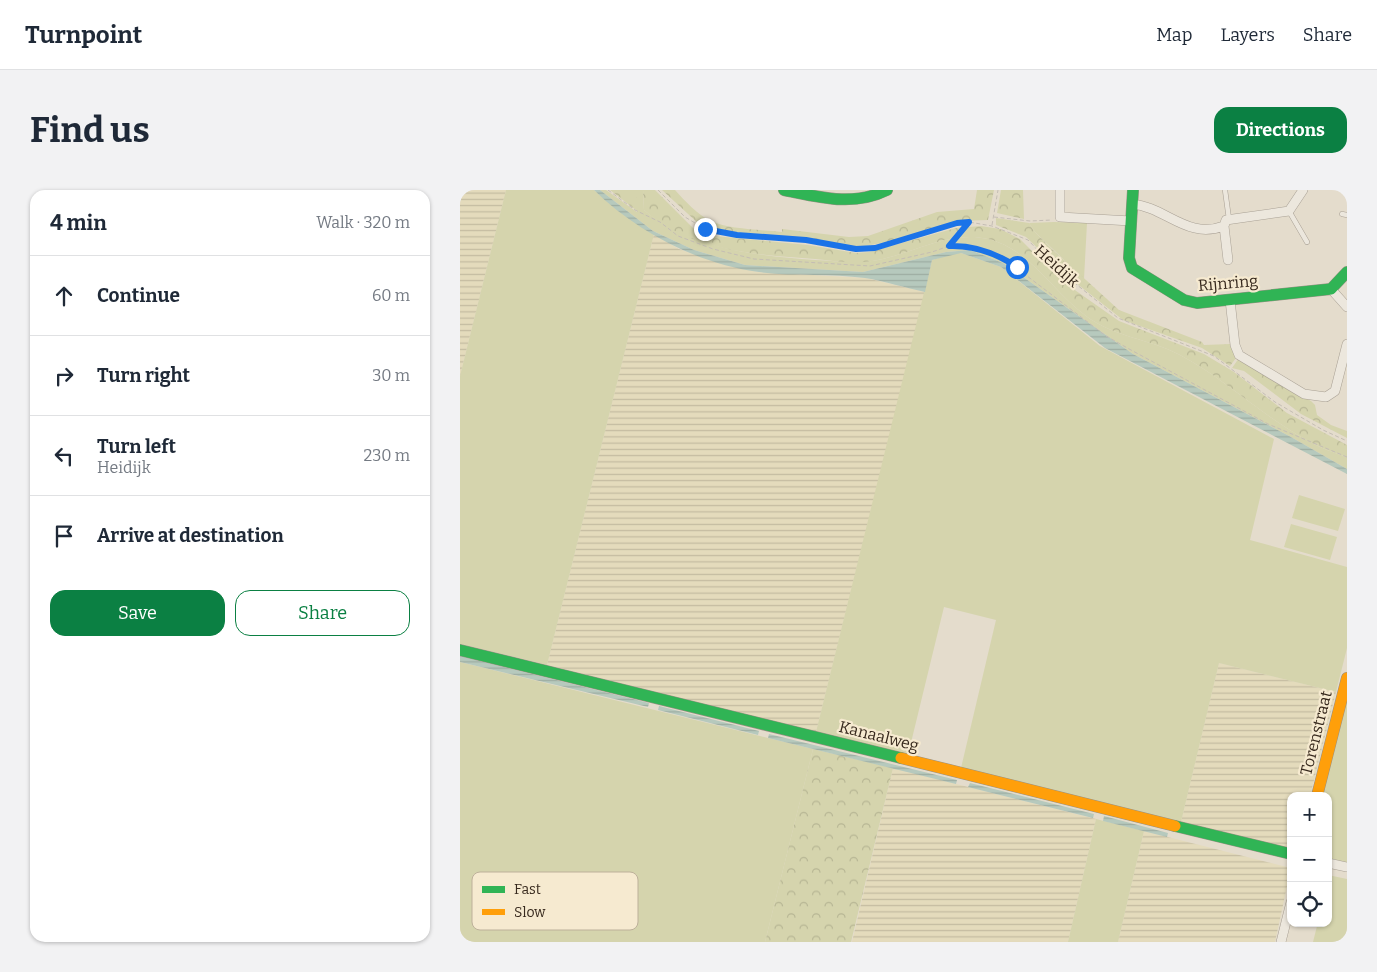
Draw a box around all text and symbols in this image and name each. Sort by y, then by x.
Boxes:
text: Turnpoint [25,21,142,49]
text: Map [1156,24,1192,46]
text: Layers [1220,24,1275,46]
text: Share [1303,24,1352,46]
button: Directions [1214,107,1347,153]
text: Find us [30,109,150,151]
text: 4 min [50,210,107,236]
text: Walk · 320 m [316,213,410,232]
route end [694,218,717,241]
street label: Heidijk [1031,241,1083,291]
route start [1006,256,1029,279]
street label: Rijnring [1197,271,1259,295]
icon: ahead [50,282,78,310]
text: Continue [97,284,180,307]
text: 60 m [372,286,410,305]
icon: right [50,362,78,390]
text: Turn right [97,364,190,387]
text: 30 m [372,366,410,385]
text: Turn left [97,435,176,458]
icon: left [50,442,78,470]
text: 230 m [363,446,410,465]
text: Heidijk [97,458,151,477]
icon: arrive [50,522,78,550]
text: Arrive at destination [97,524,284,547]
button: Save [50,590,225,636]
button: Share [235,590,410,636]
street label: Torenstraat [1296,688,1336,777]
street label: Kanaalweg [837,717,921,755]
map controls [1287,792,1332,927]
button: + [1287,792,1332,837]
button: − [1287,837,1332,882]
legend [472,872,638,930]
text: Fast [514,881,541,898]
button: locate [1287,882,1332,927]
text: Slow [514,904,546,921]

